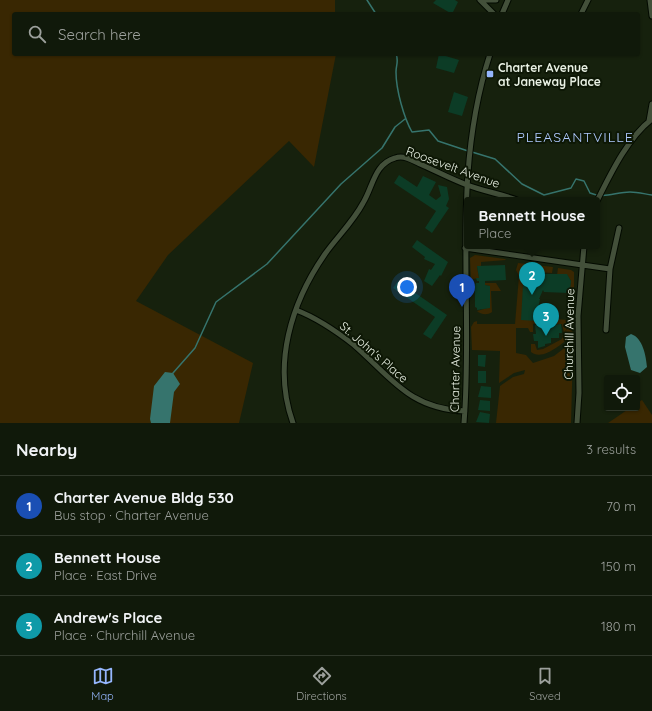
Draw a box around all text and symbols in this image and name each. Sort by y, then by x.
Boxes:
search box [12,12,640,56]
icon: search [26,23,48,45]
text: Search here [58,25,141,44]
place label: Charter Avenue at Janeway Place [498,60,601,89]
marker: Charter Avenue at Janeway Place [485,69,495,79]
district label: PLEASANTVILLE [516,128,634,146]
street label: Roosevelt Avenue [404,143,502,191]
popup [464,197,600,249]
text: Bennett House [479,206,585,225]
text: Place [479,225,511,241]
pin: 2 [519,262,545,295]
pin: 1 [449,274,475,307]
your location [397,277,417,297]
street label: Churchill Avenue [561,288,577,380]
pin: 3 [533,303,559,336]
street label: St. John's Place [337,318,411,386]
street label: Charter Avenue [447,326,463,412]
map controls [604,375,640,411]
button: locate [604,375,640,411]
text: Nearby [16,439,77,460]
text: 3 results [586,441,636,457]
text: Charter Avenue Bldg 530 [54,488,234,507]
text: 1 [26,498,32,514]
text: 70 m [606,498,636,514]
text: Bus stop · Charter Avenue [54,507,209,523]
text: Bennett House [54,548,161,567]
text: 2 [25,558,33,574]
text: 150 m [601,558,636,574]
text: Place · East Drive [54,567,157,583]
text: Andrew's Place [54,608,162,627]
text: 3 [26,618,32,634]
text: 180 m [601,618,636,634]
text: Place · Churchill Avenue [54,627,195,643]
tab: Map [91,665,114,703]
tab: Directions [296,665,347,703]
tab: Saved [529,665,561,703]

